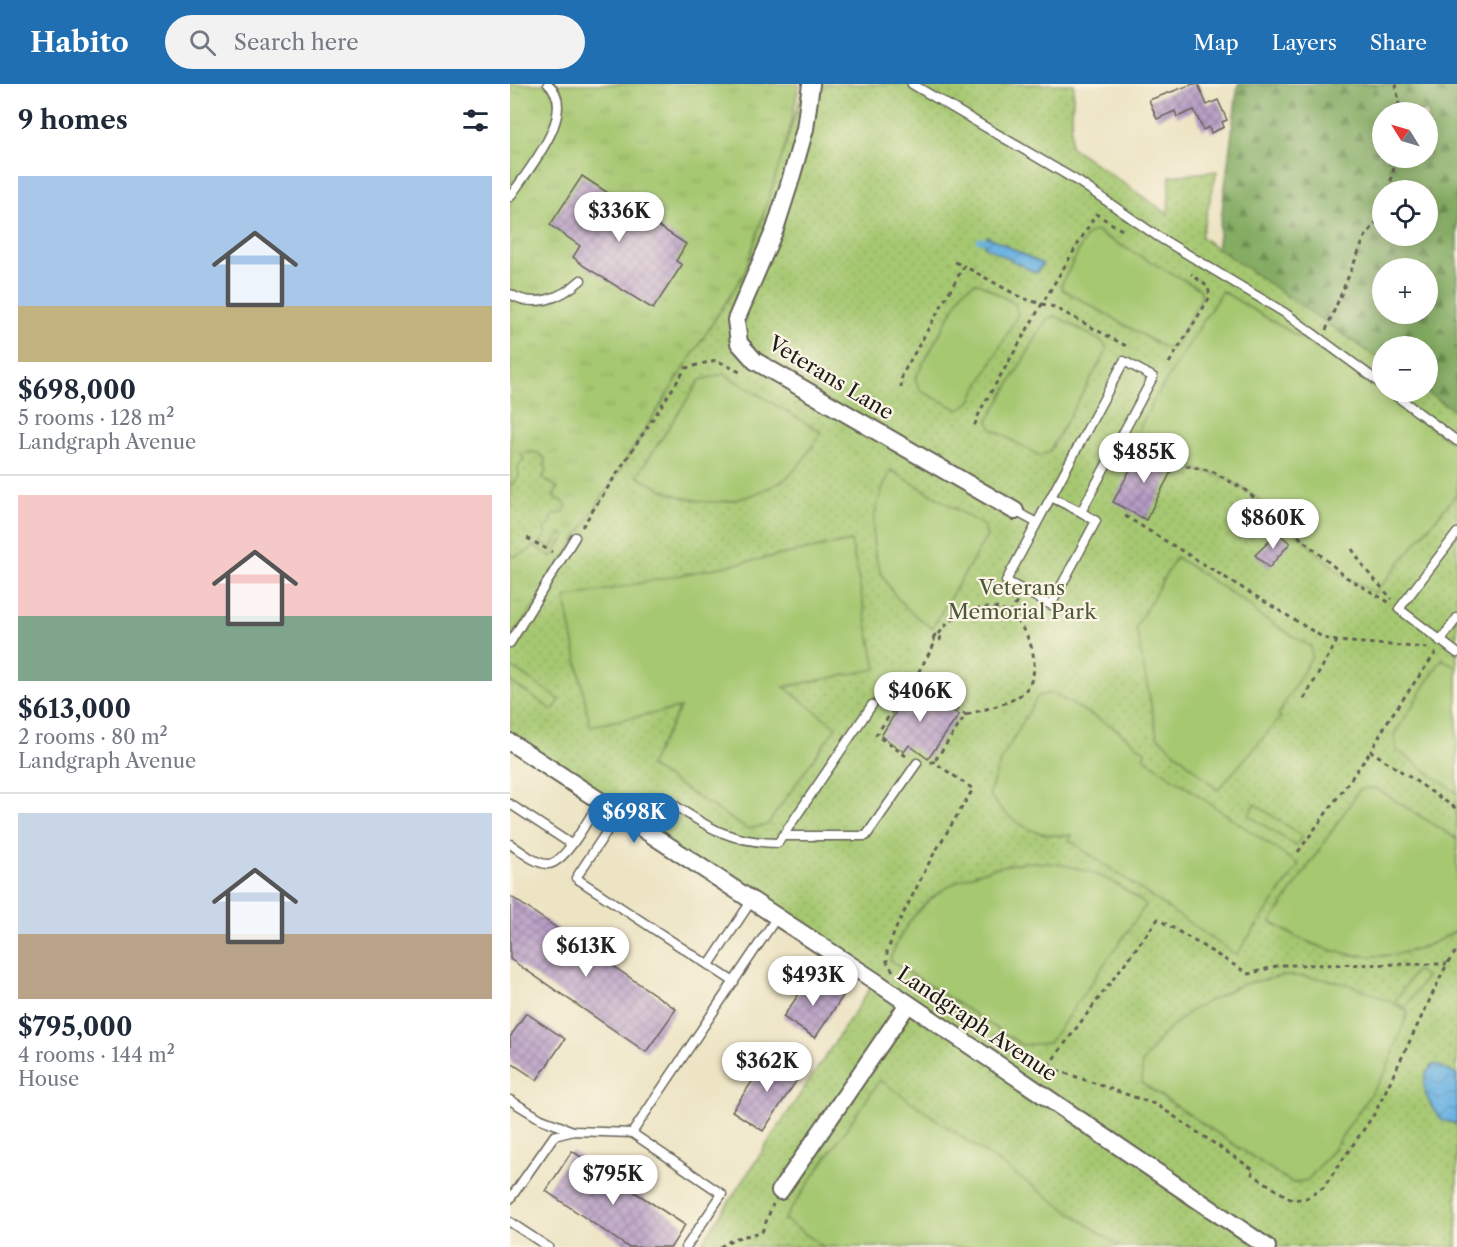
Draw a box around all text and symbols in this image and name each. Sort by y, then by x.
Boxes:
search box [165,15,585,69]
text: Habito [30,25,129,59]
icon: search [186,26,219,59]
text: Search here [234,29,358,56]
text: Map [1194,30,1239,55]
text: Layers [1272,30,1337,55]
text: Share [1370,30,1427,55]
north arrow [1372,102,1438,168]
map controls [1372,102,1438,402]
text: 9 homes [18,104,128,136]
icon: filters [459,104,492,137]
button: locate [1372,180,1438,246]
pin: $336K [577,192,661,243]
text: $336K [588,199,650,223]
icon: home [201,215,309,323]
button: + [1372,258,1438,324]
street label: Veterans Lane [763,330,898,425]
button: − [1372,336,1438,402]
text: $698,000 [18,374,136,406]
text: 5 rooms · 128 m² [18,406,174,430]
text: Landgraph Avenue [18,430,196,454]
pin: $485K [1102,433,1186,484]
text: $485K [1113,440,1175,464]
pin: $860K [1231,499,1315,550]
text: $860K [1241,506,1305,530]
icon: home [201,534,309,642]
park label: Veterans Memorial Park [948,575,1097,624]
pin: $406K [878,672,962,723]
text: $406K [888,679,952,703]
text: $613,000 [18,693,131,725]
text: 2 rooms · 80 m² [18,725,168,749]
text: Landgraph Avenue [18,749,196,773]
pin: $698K [592,793,676,844]
text: $698K [602,800,666,824]
icon: home [201,852,309,960]
pin: $613K [544,927,628,978]
text: $613K [556,934,616,958]
pin: $493K [771,956,855,1007]
street label: Landgraph Avenue [893,961,1062,1086]
text: $493K [782,963,844,987]
text: $795,000 [18,1011,132,1043]
pin: $362K [725,1042,809,1093]
text: 4 rooms · 144 m² [18,1043,175,1067]
text: $362K [736,1049,798,1073]
text: House [18,1067,79,1091]
pin: $795K [571,1155,655,1206]
text: $795K [583,1162,643,1186]

